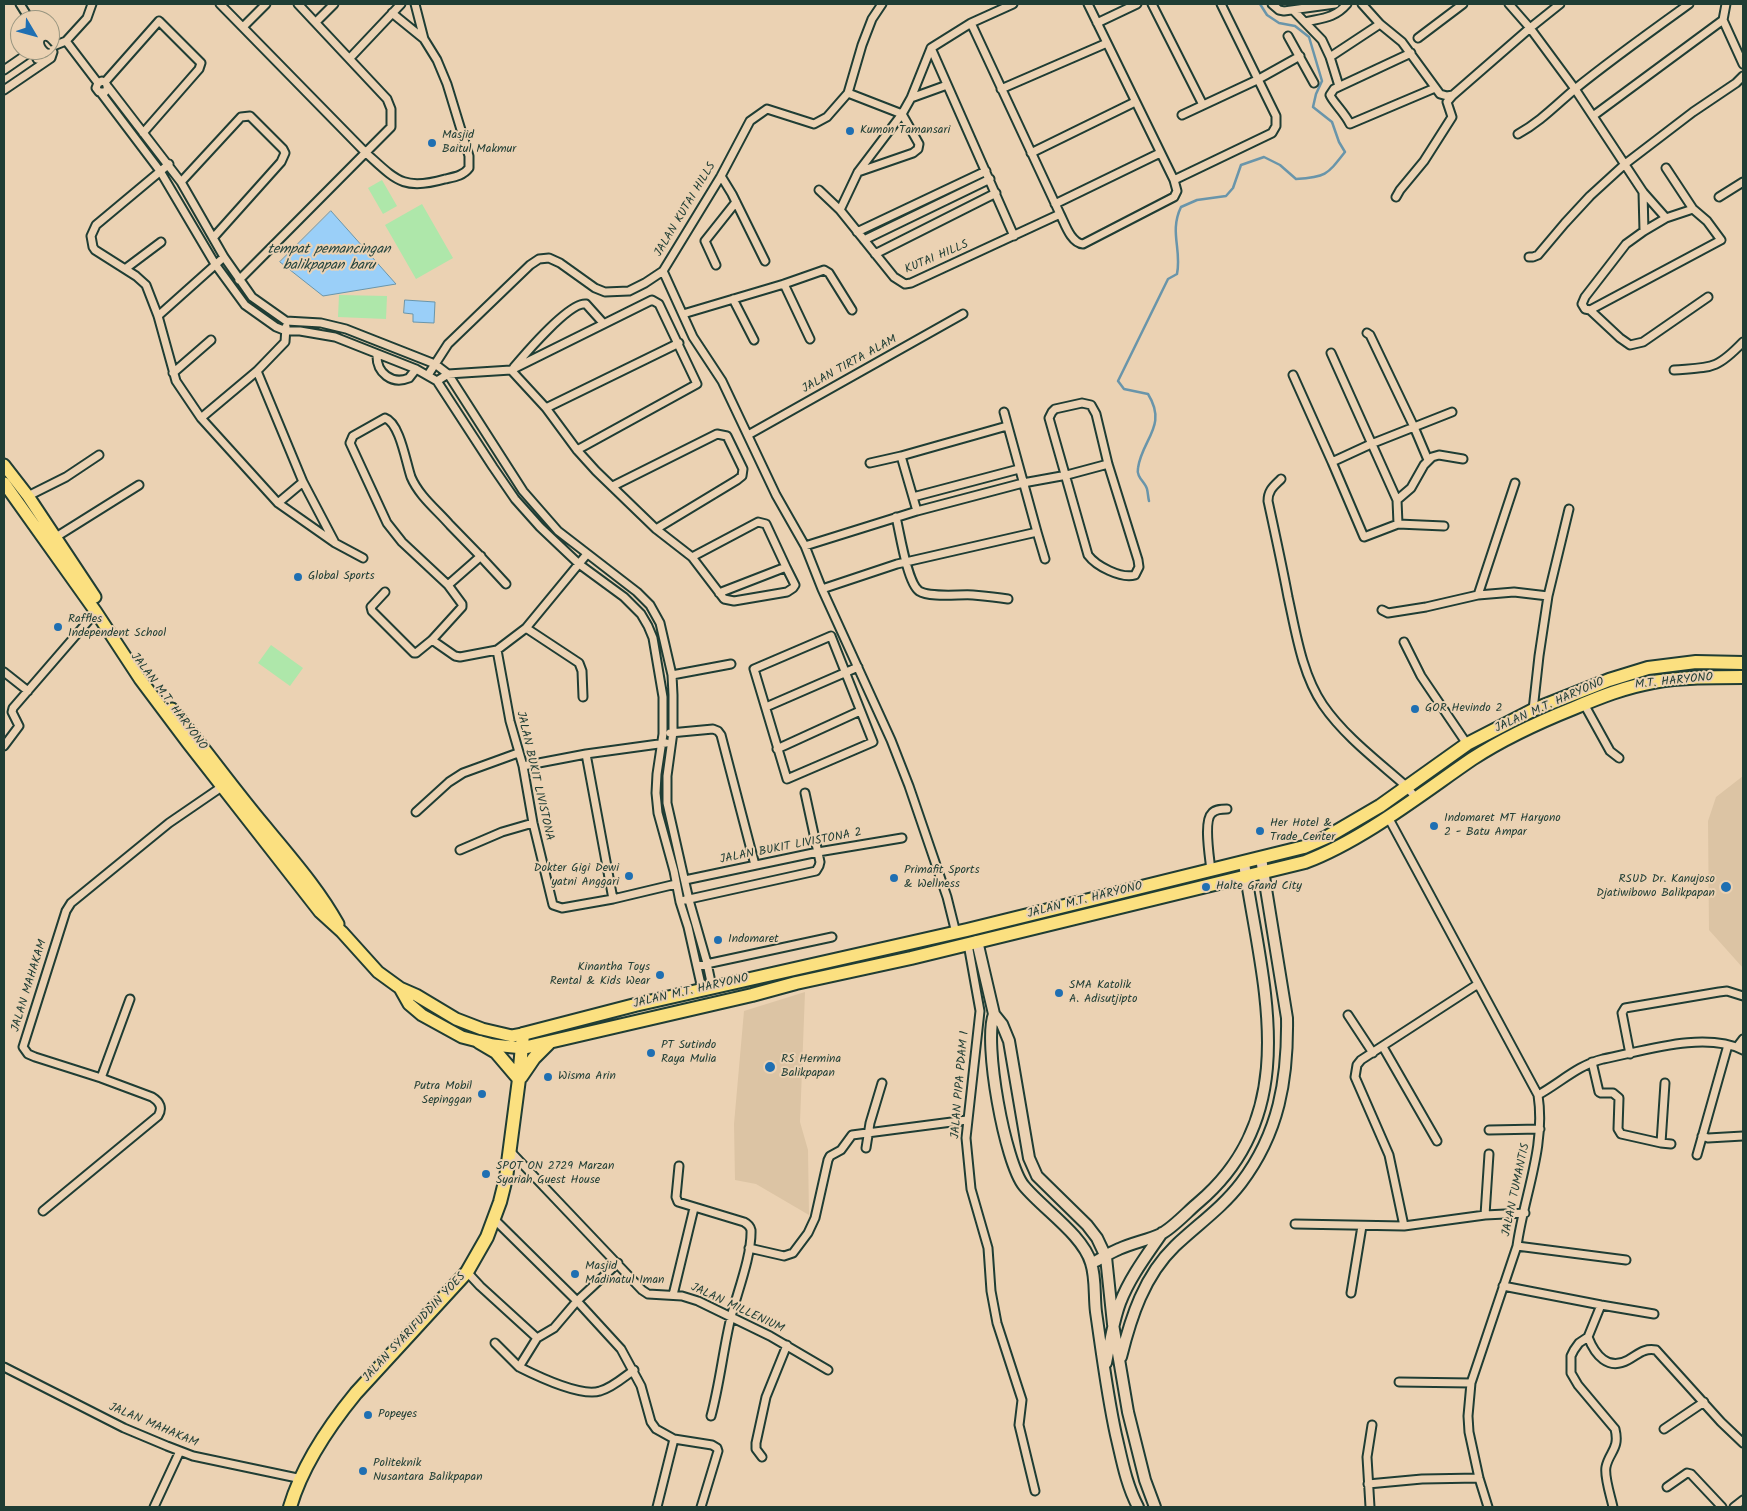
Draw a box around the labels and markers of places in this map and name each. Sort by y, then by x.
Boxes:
place label: Kumon Tamansari [860,124,950,138]
marker: Kumon Tamansari [844,125,856,137]
place label: Masjid Baitul Makmur [442,129,516,157]
marker: Masjid Baitul Makmur [426,137,438,149]
place label: Global Sports [308,570,375,584]
marker: Global Sports [292,571,304,583]
place label: Raffles Independent School [68,613,166,641]
marker: Raffles Independent School [52,621,64,633]
place label: GOR Hevindo 2 [1425,702,1502,716]
marker: GOR Hevindo 2 [1409,703,1421,715]
place label: Indomaret MT Haryono 2 - Batu Ampar [1444,812,1561,840]
place label: Her Hotel & Trade Center [1270,817,1335,845]
marker: Indomaret MT Haryono 2 - Batu Ampar [1428,820,1440,832]
marker: Her Hotel & Trade Center [1254,825,1266,837]
place label: Dokter Gigi Dewi yatni Anggari [534,862,619,890]
place label: Primafit Sports & Wellness [904,864,980,892]
marker: Dokter Gigi Dewi yatni Anggari [623,870,635,882]
marker: Primafit Sports & Wellness [888,872,900,884]
place label: RSUD Dr. Kanujoso Djatiwibowo Balikpapan [1596,873,1715,901]
place label: Halte Grand City [1216,880,1302,894]
marker: RSUD Dr. Kanujoso Djatiwibowo Balikpapan [1719,880,1733,894]
marker: Halte Grand City [1200,881,1212,893]
place label: Indomaret [728,933,779,947]
marker: Indomaret [712,934,724,946]
place label: Kinantha Toys Rental & Kids Wear [550,961,650,989]
marker: Kinantha Toys Rental & Kids Wear [654,969,666,981]
place label: SMA Katolik A. Adisutjipto [1069,979,1137,1007]
marker: SMA Katolik A. Adisutjipto [1053,987,1065,999]
place label: PT Sutindo Raya Mulia [661,1039,716,1067]
marker: PT Sutindo Raya Mulia [645,1047,657,1059]
place label: RS Hermina Balikpapan [781,1053,841,1081]
marker: RS Hermina Balikpapan [763,1060,777,1074]
place label: Wisma Arin [558,1070,616,1084]
marker: Wisma Arin [542,1071,554,1083]
place label: Putra Mobil Sepinggan [414,1080,472,1108]
marker: Putra Mobil Sepinggan [476,1088,488,1100]
place label: SPOT ON 2729 Marzan Syariah Guest House [496,1160,614,1188]
marker: SPOT ON 2729 Marzan Syariah Guest House [480,1168,492,1180]
place label: Masjid Madinatul Iman [585,1260,664,1288]
marker: Masjid Madinatul Iman [569,1268,581,1280]
place label: Popeyes [378,1408,417,1422]
marker: Popeyes [362,1409,374,1421]
place label: Politeknik Nusantara Balikpapan [373,1457,483,1485]
marker: Politeknik Nusantara Balikpapan [357,1465,369,1477]

